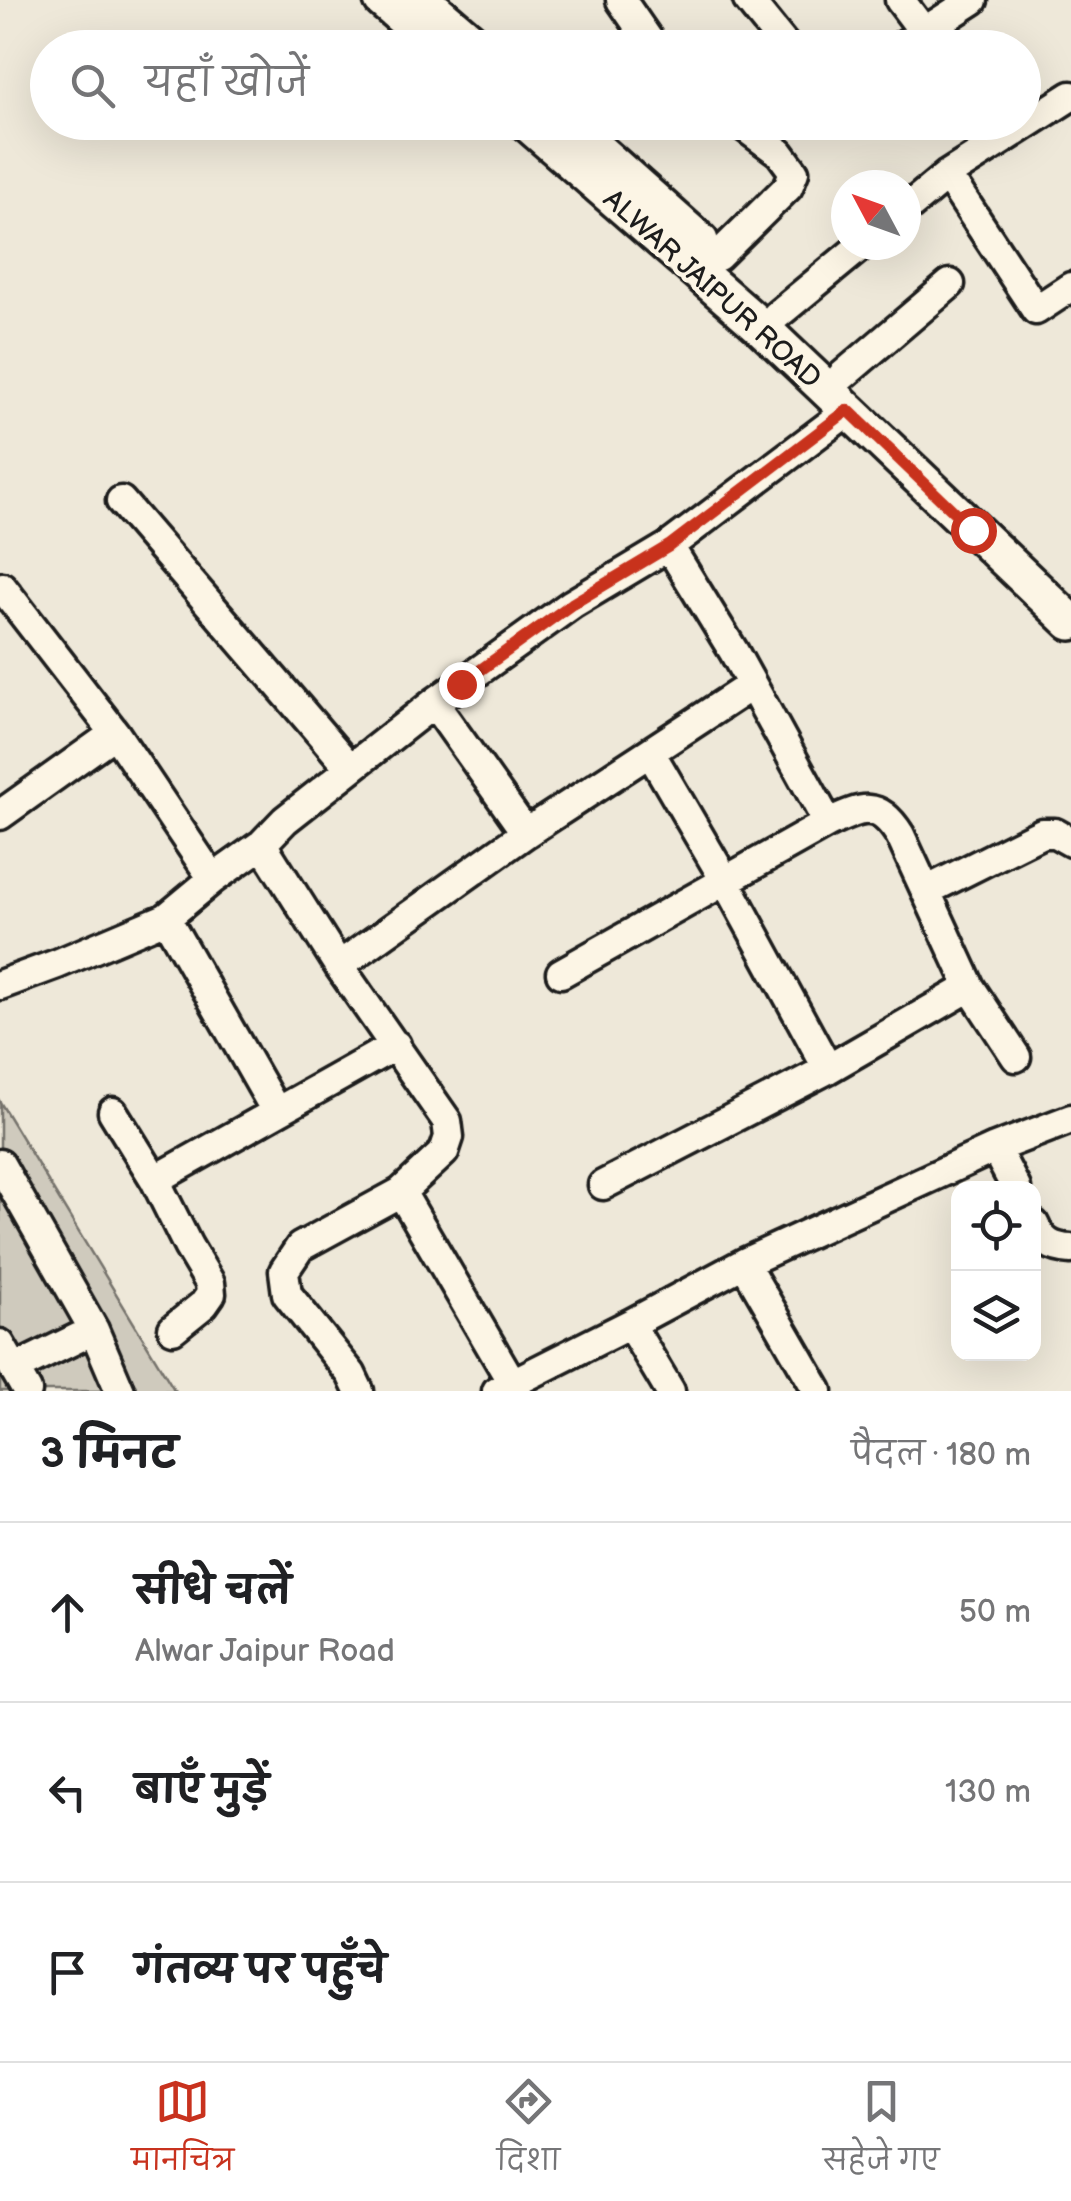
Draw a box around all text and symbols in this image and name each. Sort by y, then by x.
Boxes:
search box [30,30,1041,140]
icon: search [65,58,120,113]
text: यहाँ खोजें [145,61,309,106]
north arrow [831,170,921,260]
street label: ALWAR JAIPUR ROAD [596,183,827,395]
route start [951,508,997,554]
route end [439,662,485,708]
map controls [951,1181,1041,1361]
button: locate [951,1181,1041,1271]
button: layers [951,1271,1041,1361]
text: 3 मिनट [40,1429,178,1480]
text: पैदल · 180 m [851,1436,1031,1475]
text: सीधे चलें [135,1569,291,1614]
icon: ahead [40,1585,95,1640]
text: 50 m [959,1593,1031,1632]
text: Alwar Jaipur Road [135,1632,395,1671]
icon: left [40,1765,95,1820]
text: बाएँ मुड़ें [135,1768,269,1813]
text: 130 m [945,1773,1031,1812]
icon: arrive [40,1945,95,2000]
text: गंतव्य पर पहुँचे [135,1948,387,1993]
tab: मानचित्र [131,2074,234,2191]
tab: दिशा [497,2074,560,2191]
tab: सहेजे गए [823,2074,940,2191]

